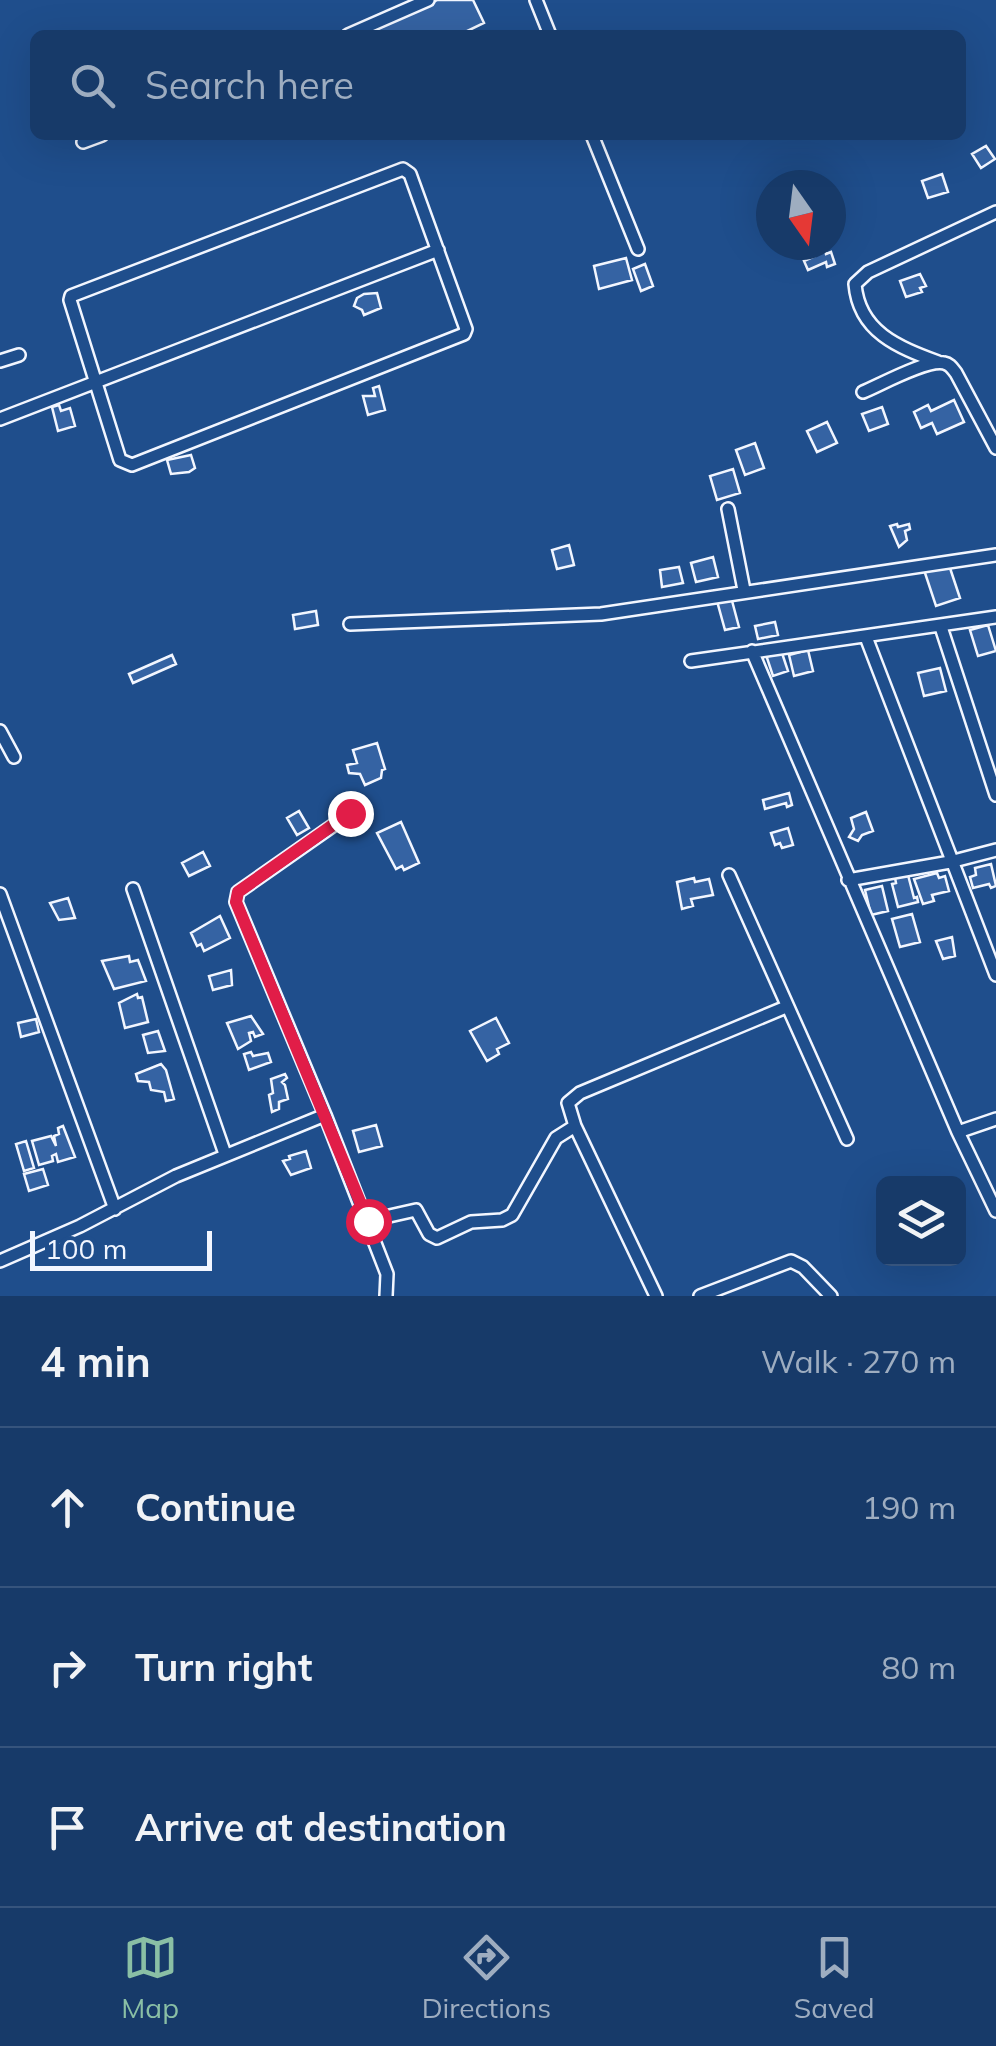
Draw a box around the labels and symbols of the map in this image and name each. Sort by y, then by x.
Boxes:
north arrow [756,170,846,260]
route end [328,791,374,837]
route start [346,1199,392,1245]
scale bar [30,1226,212,1270]

